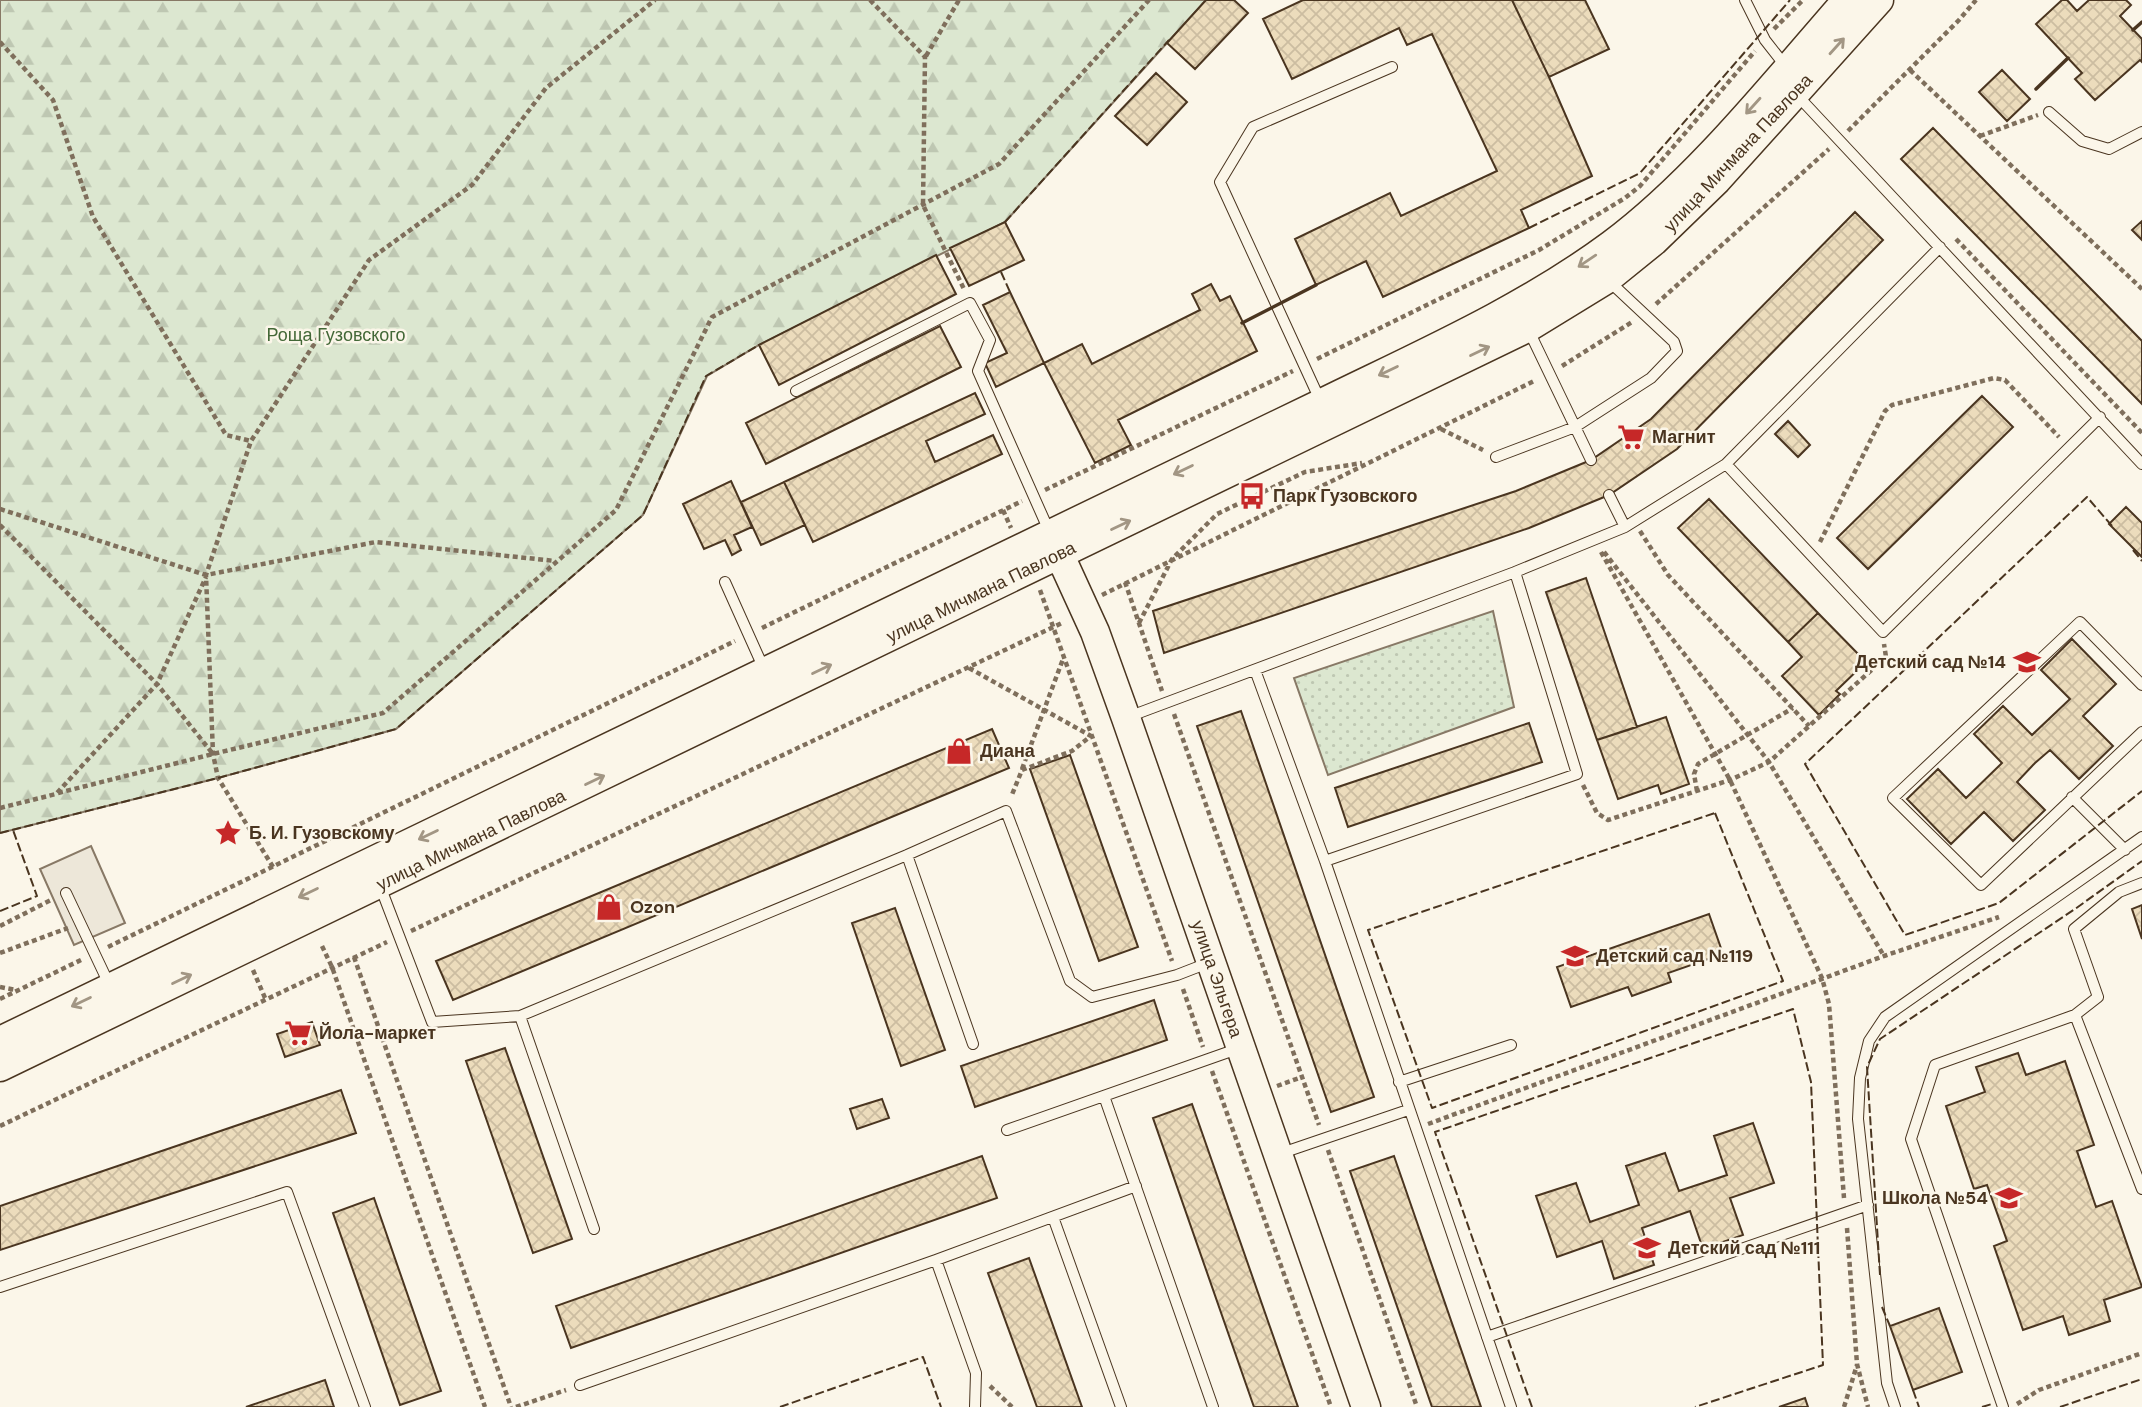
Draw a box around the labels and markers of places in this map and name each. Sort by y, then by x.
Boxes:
supermarket icon: Магнит [1616,422,1646,452]
place label: Магнит [1652,425,1716,449]
bus stop icon: Парк Гузовского [1237,481,1267,511]
place label: Парк Гузовского [1273,484,1418,508]
school or university icon: Детский сад №14 [2012,647,2042,677]
place label: Детский сад №14 [1855,650,2006,674]
shop icon: Диана [944,736,974,766]
place label: Диана [980,739,1036,763]
place icon: Б. И. Гузовскому [213,818,243,848]
place label: Б. И. Гузовскому [249,821,394,845]
shop icon: Ozon [594,892,624,922]
place label: Ozon [630,895,675,919]
school or university icon: Детский сад №119 [1560,941,1590,971]
place label: Детский сад №119 [1596,944,1753,968]
supermarket icon: Йола-маркет [283,1018,313,1048]
place label: Йола-маркет [319,1021,436,1045]
school or university icon: Школа №54 [1994,1183,2024,1213]
place label: Школа №54 [1882,1186,1988,1210]
school or university icon: Детский сад №111 [1632,1233,1662,1263]
place label: Детский сад №111 [1668,1236,1820,1260]

